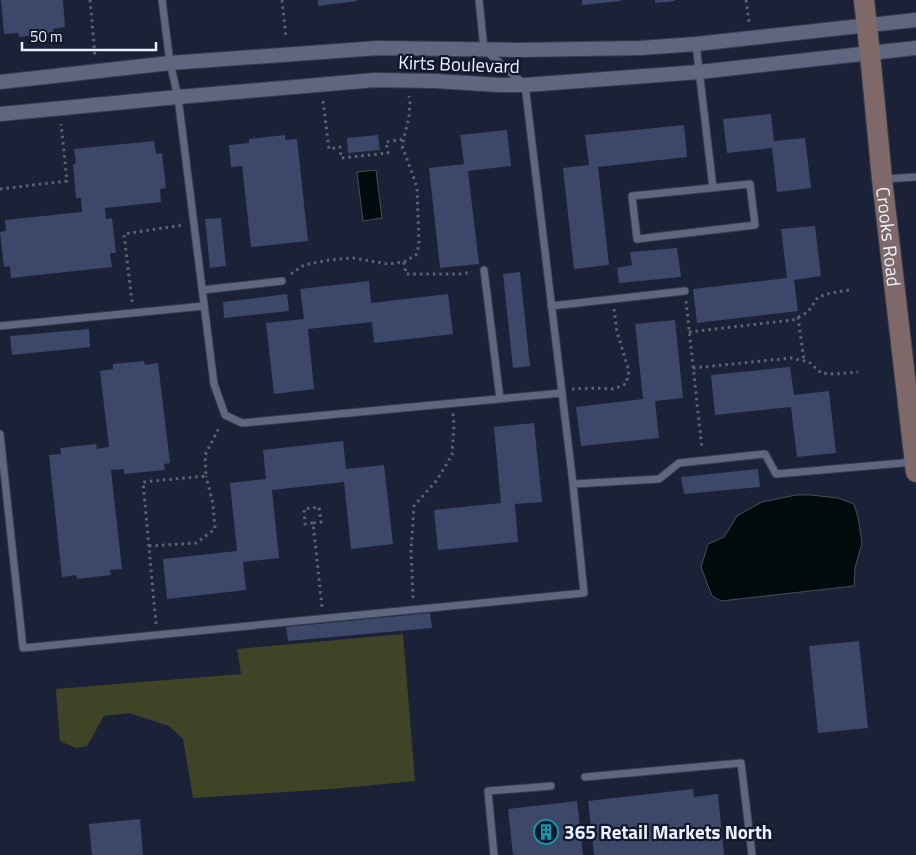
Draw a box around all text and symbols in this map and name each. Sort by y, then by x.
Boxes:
scale bar [22,20,156,52]
text: 50 m [30,25,63,48]
street label: Kirts Boulevard [398,47,520,80]
street label: Crooks Road [869,185,909,288]
place label: 365 Retail Markets North [564,817,772,846]
building icon: 365 Retail Markets North [533,819,559,845]

